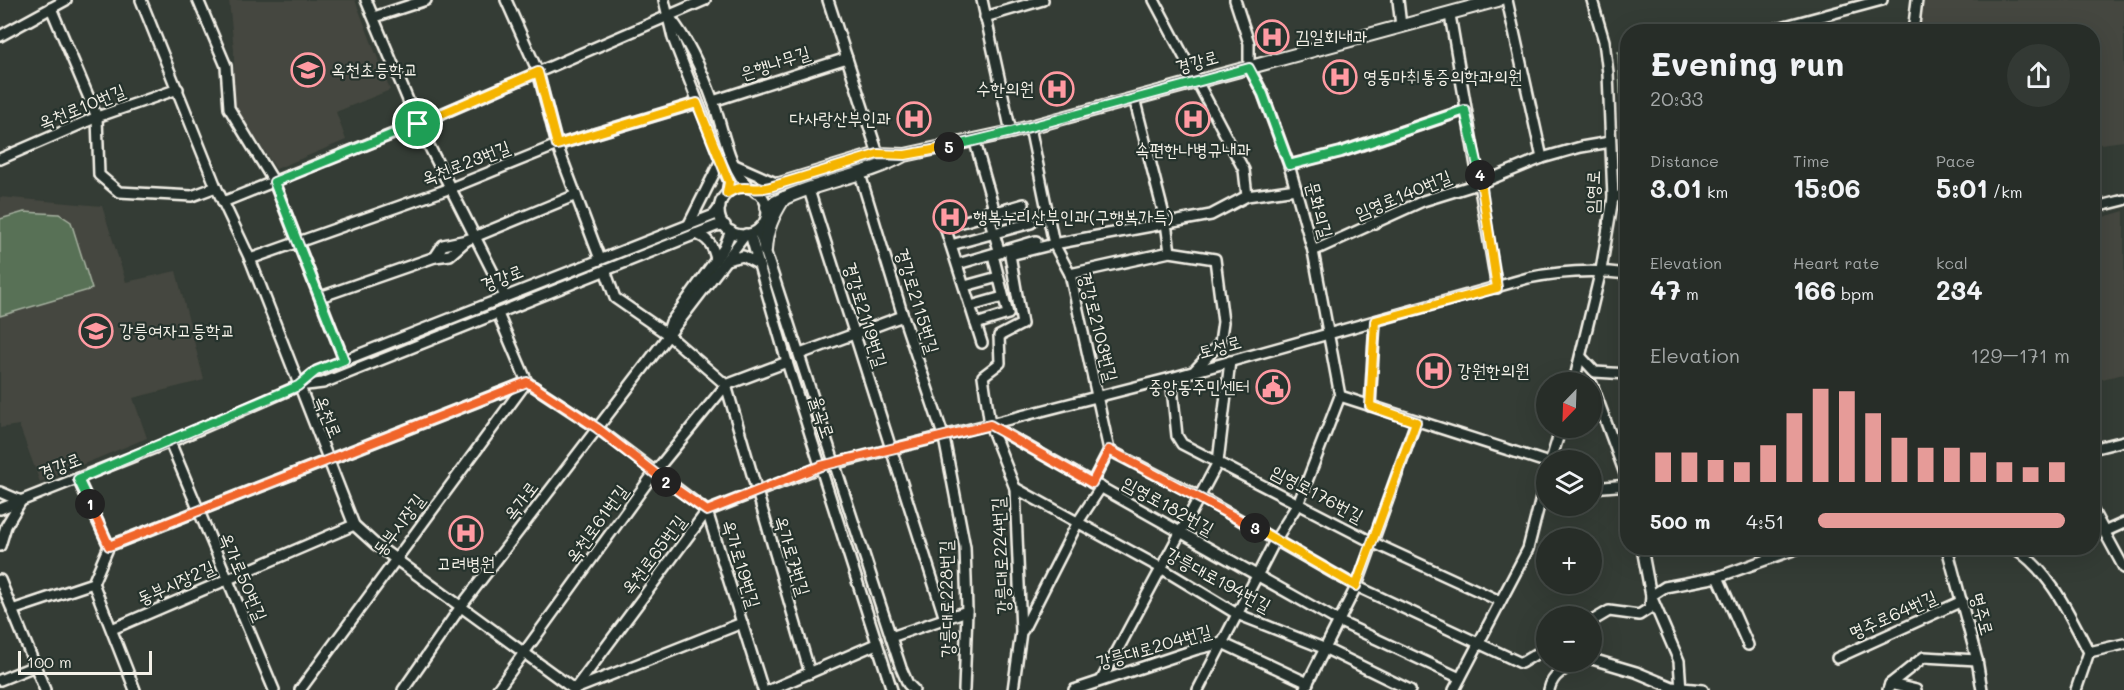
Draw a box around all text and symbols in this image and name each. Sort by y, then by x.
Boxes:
hospital icon: 김일회내과 [1254,19,1290,55]
place label: 김일회내과 [1295,24,1367,48]
street label: 은행나무길 [737,39,813,85]
text: Evening run [1650,41,1844,84]
street label: 경강로 [1173,44,1221,78]
button: share [2007,44,2070,107]
school or university icon: 옥천초등학교 [290,52,326,88]
place label: 옥천초등학교 [331,57,418,81]
hospital icon: 영동마취통증의학과의원 [1322,59,1358,95]
place label: 영동마취통증의학과의원 [1363,64,1522,88]
hospital icon: 수한의원 [1039,71,1075,107]
place label: 수한의원 [976,76,1034,100]
street label: 옥천로10번길 [35,78,129,134]
text: 20:33 [1650,85,1703,111]
pin [392,98,443,149]
hospital icon: 다사랑산부인과 [896,101,932,137]
hospital icon: 속편한나병규내과 [1175,101,1211,137]
place label: 다사랑산부인과 [790,106,891,130]
icon: arrive [401,107,434,140]
pin: 5 [934,132,964,162]
street label: 옥천로23번길 [418,134,514,190]
text: 5 [944,136,954,157]
place label: 속편한나병규내과 [1135,137,1251,161]
text: Distance [1650,150,1719,171]
text: Time [1793,150,1829,171]
text: Pace [1936,150,1975,171]
pin: 4 [1465,160,1495,190]
street label: 임영로140번길 [1351,164,1455,224]
text: 4 [1475,164,1485,185]
street label: 임영로 [1579,170,1605,214]
text: 3.01 [1650,171,1702,205]
text: 15:06 [1793,171,1860,205]
text: 5:01 [1936,171,1988,205]
street label: 문화의길 [1301,179,1339,241]
text: km [1702,181,1728,202]
text: /km [1988,181,2022,202]
hospital icon: 행복누리산부인과(구행복가득) [932,199,968,235]
place label: 행복누리산부인과(구행복가득) [973,204,1174,228]
street label: 경강로2115번길 [891,245,946,357]
text: Elevation [1650,252,1722,273]
text: Heart rate [1793,252,1879,273]
text: kcal [1936,252,1968,273]
street label: 경강로 [477,258,526,296]
street label: 경강로2119번길 [839,259,894,371]
street label: 경강로2103번길 [1074,269,1124,385]
text: 47 [1650,273,1681,307]
text: 166 [1793,273,1836,307]
text: 234 [1936,273,1983,307]
text: m [1681,283,1699,304]
text: bpm [1836,283,1874,304]
school or university icon: 강릉여자고등학교 [78,313,114,349]
place label: 강릉여자고등학교 [119,318,235,342]
street label: 토성로 [1196,329,1244,363]
text: Elevation [1650,342,1740,368]
text: 129–171 m [1970,342,2070,368]
hospital icon: 강원한의원 [1416,353,1452,389]
place label: 강원한의원 [1457,358,1529,382]
public building icon: 중앙동주민센터 [1255,369,1291,405]
north arrow [1536,372,1602,438]
map controls [1536,372,1602,672]
place label: 중앙동주민센터 [1149,374,1250,398]
street label: 옥천로 [310,392,348,441]
street label: 율곡로 [805,392,841,441]
street label: 경강로 [35,446,84,484]
button: layers [1536,450,1602,516]
street label: 임영로176번길 [1267,459,1368,528]
pin: 2 [651,467,681,497]
street label: 임영로182번길 [1118,470,1219,540]
text: 2 [662,471,670,492]
street label: 옥가로 [498,476,543,525]
street label: 옥천로61번길 [560,479,633,567]
street label: 동부시장길 [367,488,430,561]
pin: 1 [75,489,105,519]
text: 1 [86,493,94,514]
street label: 강릉대로224번길 [985,496,1015,615]
text: 500 m [1650,508,1710,534]
text: 4:51 [1746,508,1785,534]
street label: 옥천로65번길 [615,509,691,599]
street label: 옥가로7번길 [769,513,817,599]
pin: 3 [1240,513,1270,543]
hospital icon: 고려병원 [448,515,484,551]
street label: 옥가로19번길 [717,517,767,611]
text: 3 [1250,517,1260,538]
button: + [1536,528,1602,594]
street label: 옥가로50번길 [215,529,274,625]
street label: 강릉대로228번길 [933,539,959,658]
street label: 강릉대로194번길 [1162,541,1276,617]
place label: 고려병원 [437,551,495,575]
street label: 동부시장2길 [133,554,219,610]
street label: 명주로64번길 [1845,584,1941,644]
street label: 명주로 [1966,590,2000,638]
button: − [1536,606,1602,672]
street label: 강릉대로204번길 [1093,618,1215,674]
scale bar [18,648,152,676]
text: 100 m [27,651,72,672]

